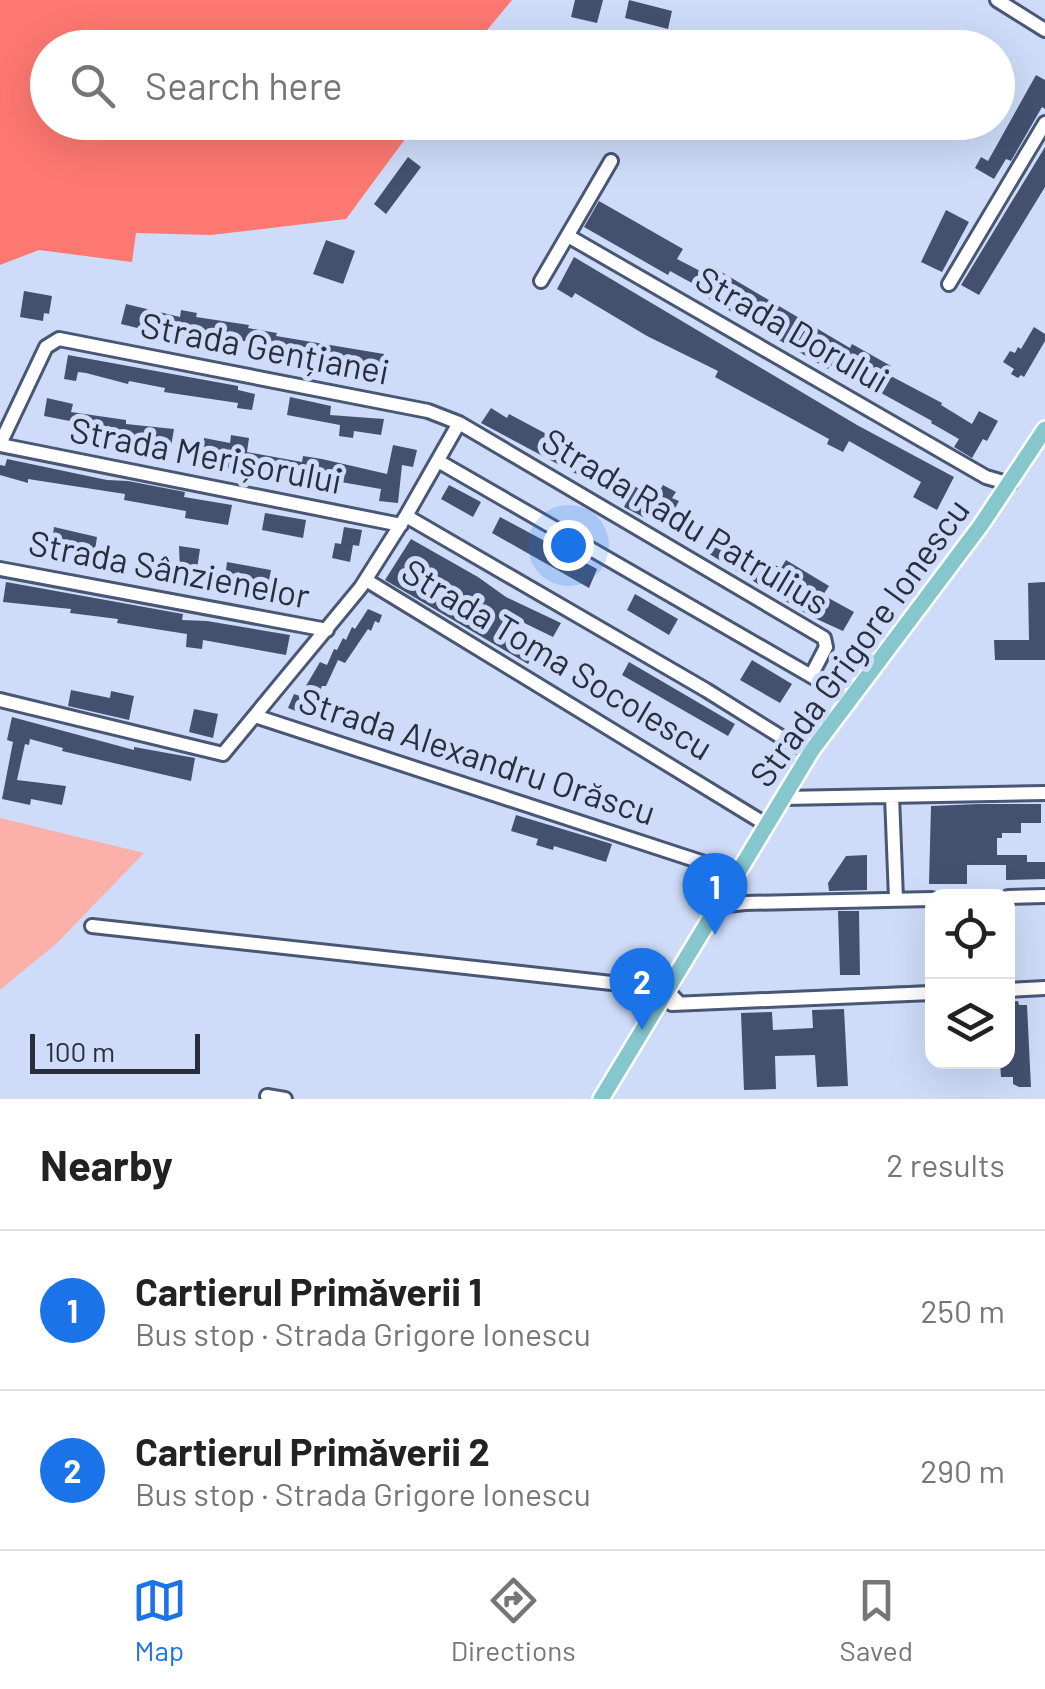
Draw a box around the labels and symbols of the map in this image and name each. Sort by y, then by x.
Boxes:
street label: Strada Dorului [689,256,897,400]
street label: Strada Gențianei [137,302,393,392]
street label: Strada Merișorului [67,407,346,501]
street label: Strada Radu Patrulius [535,418,837,623]
street label: Strada Grigore Ionescu [740,490,977,794]
street label: Strada Sânzienelor [25,520,314,616]
your location [543,520,594,571]
street label: Strada Toma Socolescu [395,549,721,768]
street label: Strada Alexandru Orăscu [294,678,661,833]
pin: 1 [682,852,748,935]
pin: 2 [610,948,674,1030]
scale bar [30,1029,200,1074]

